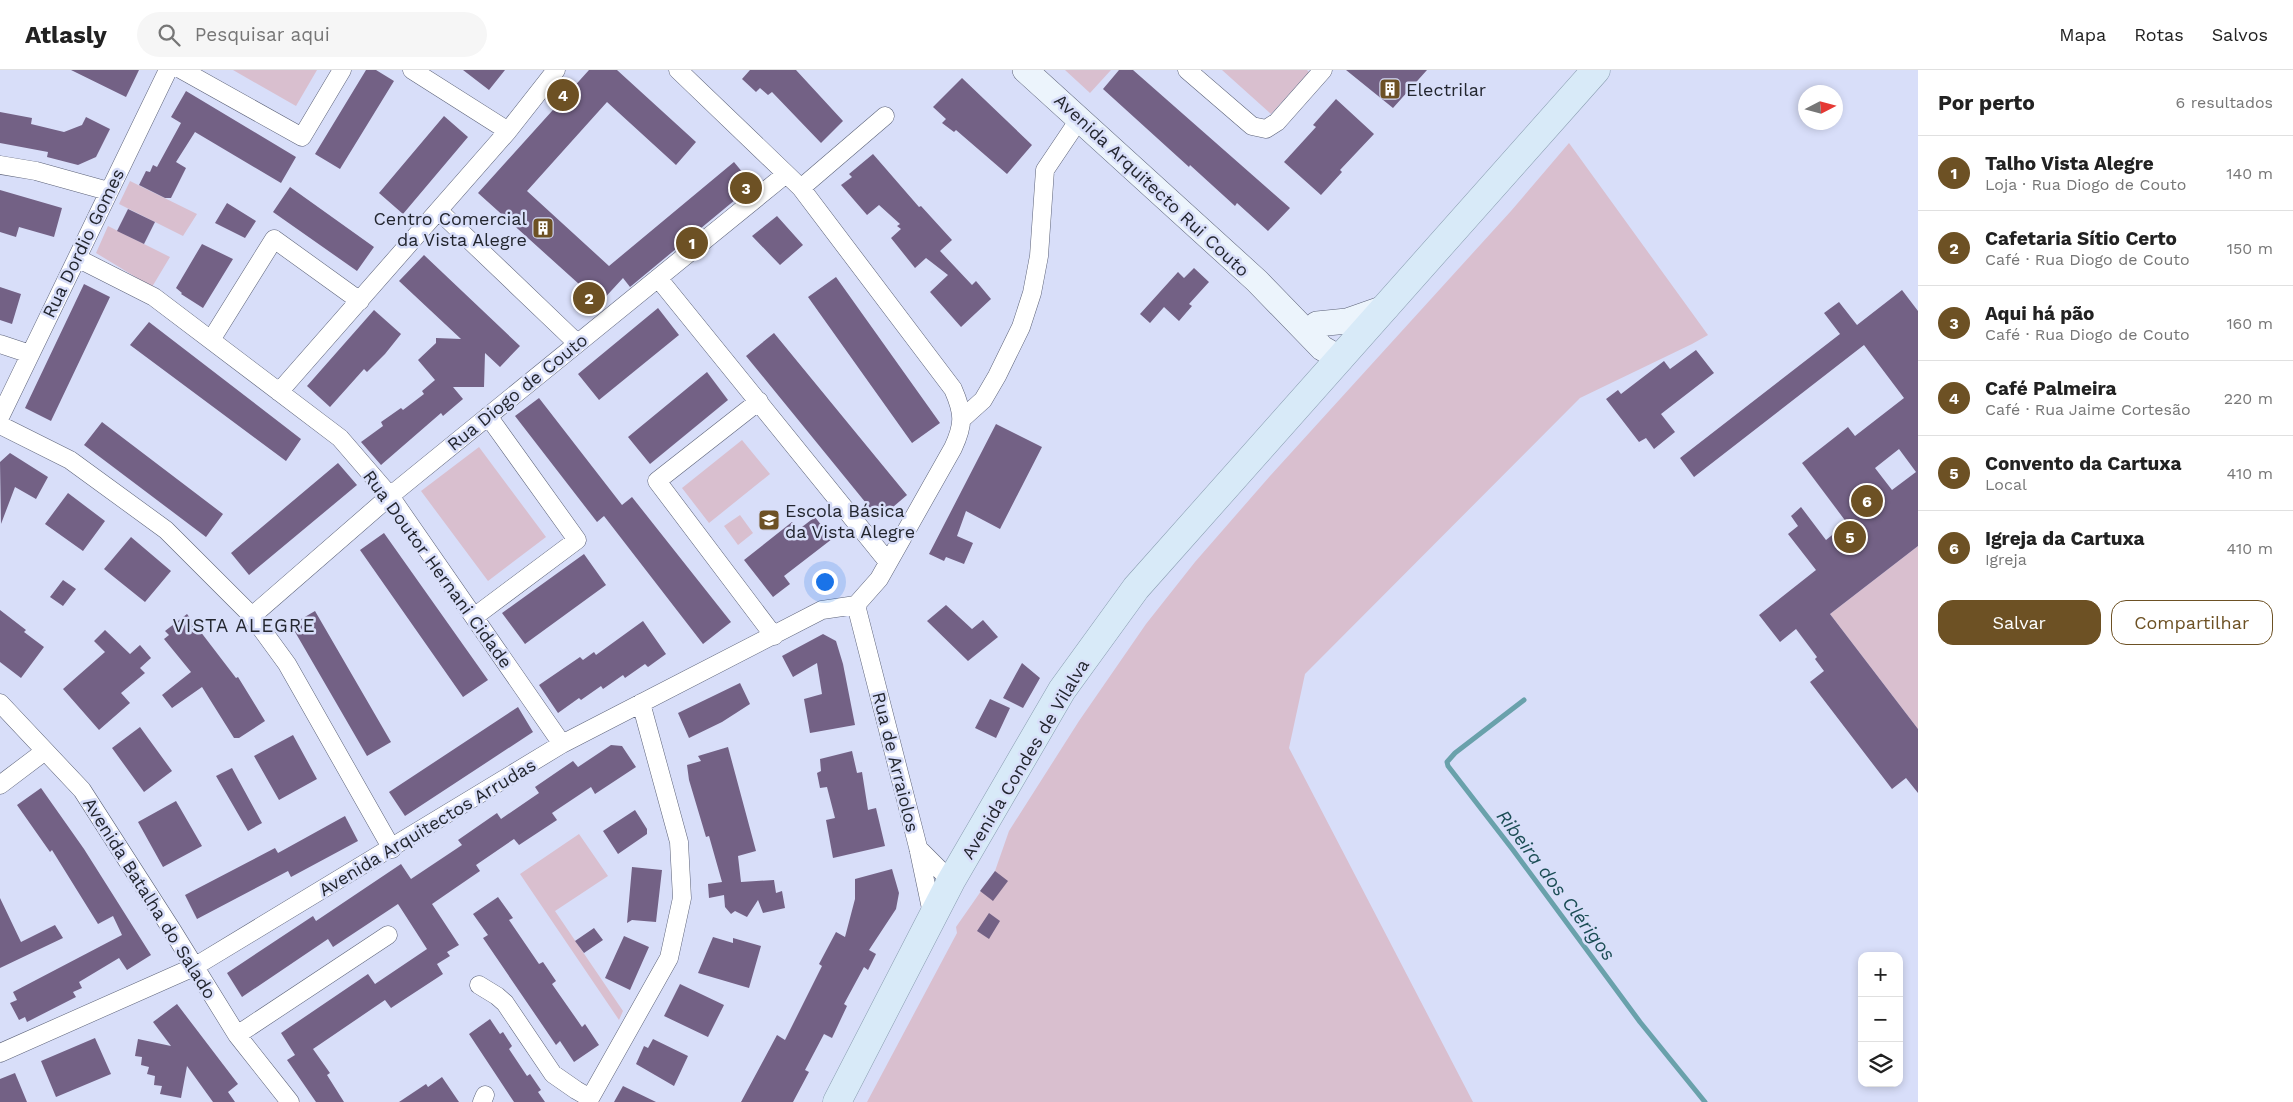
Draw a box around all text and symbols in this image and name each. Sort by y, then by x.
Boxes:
search box [137,12,487,57]
text: Atlasly [25,21,107,49]
icon: search [155,21,183,49]
text: Pesquisar aqui [195,23,330,46]
text: Mapa [2059,24,2106,45]
text: Rotas [2134,24,2184,45]
text: Salvos [2212,24,2268,45]
pin: 4 [547,76,579,114]
building icon: Electrilar [1378,77,1402,101]
place label: Electrilar [1406,79,1486,100]
north arrow [1798,85,1843,130]
street label: Avenida Arquitecto Rui Couto [1050,89,1254,281]
text: Por perto [1938,90,2035,115]
text: 6 resultados [2176,93,2273,112]
text: Talho Vista Alegre [1985,152,2154,175]
text: 1 [1951,164,1957,183]
text: 140 m [2226,164,2273,183]
street label: Rua Dordio Gomes [38,165,128,321]
pin: 3 [730,169,762,207]
text: Loja · Rua Diogo de Couto [1985,175,2186,194]
place label: Centro Comercial da Vista Alegre [373,208,527,250]
building icon: Centro Comercial da Vista Alegre [531,216,555,240]
pin: 1 [676,224,708,262]
text: Cafetaria Sítio Certo [1985,227,2177,250]
text: 2 [1949,239,1959,258]
text: 150 m [2227,239,2273,258]
text: Café · Rua Diogo de Couto [1985,250,2190,269]
pin: 2 [573,279,605,317]
text: Aqui há pão [1985,302,2094,325]
text: 3 [1949,314,1959,333]
text: 160 m [2226,314,2273,333]
text: Café · Rua Diogo de Couto [1985,325,2190,344]
street label: Rua Diogo de Couto [443,329,591,455]
text: Café Palmeira [1985,377,2117,400]
text: 4 [1949,389,1959,408]
text: 220 m [2224,389,2273,408]
text: Café · Rua Jaime Cortesão [1985,400,2191,419]
text: Convento da Cartuxa [1985,452,2181,475]
text: 5 [1949,464,1959,483]
text: 410 m [2227,464,2273,483]
street label: Rua Doutor Hernani Cidade [359,466,517,672]
text: Local [1985,475,2027,494]
pin: 6 [1851,482,1883,520]
place label: Escola Básica da Vista Alegre [785,500,915,542]
school or university icon: Escola Básica da Vista Alegre [757,508,781,532]
pin: 5 [1834,518,1866,556]
text: Igreja da Cartuxa [1985,527,2145,550]
text: 6 [1949,539,1959,558]
text: 410 m [2227,539,2273,558]
text: Igreja [1985,550,2027,569]
your location [812,569,838,595]
button: Salvar [1938,600,2101,645]
button: Compartilhar [2111,600,2273,645]
district label: VISTA ALEGRE [172,614,316,637]
street label: Avenida Condes de Vilalva [957,655,1093,863]
street label: Rua de Arraiolos [868,690,924,834]
street label: Avenida Arquitectos Arrudas [315,754,539,900]
street label: Avenida Batalha do Salado [79,793,221,1003]
water label: Ribeira dos Clérigos [1492,805,1620,965]
map controls [1858,952,1903,1087]
button: + [1858,952,1903,997]
button: − [1858,997,1903,1042]
button: layers [1858,1042,1903,1087]

